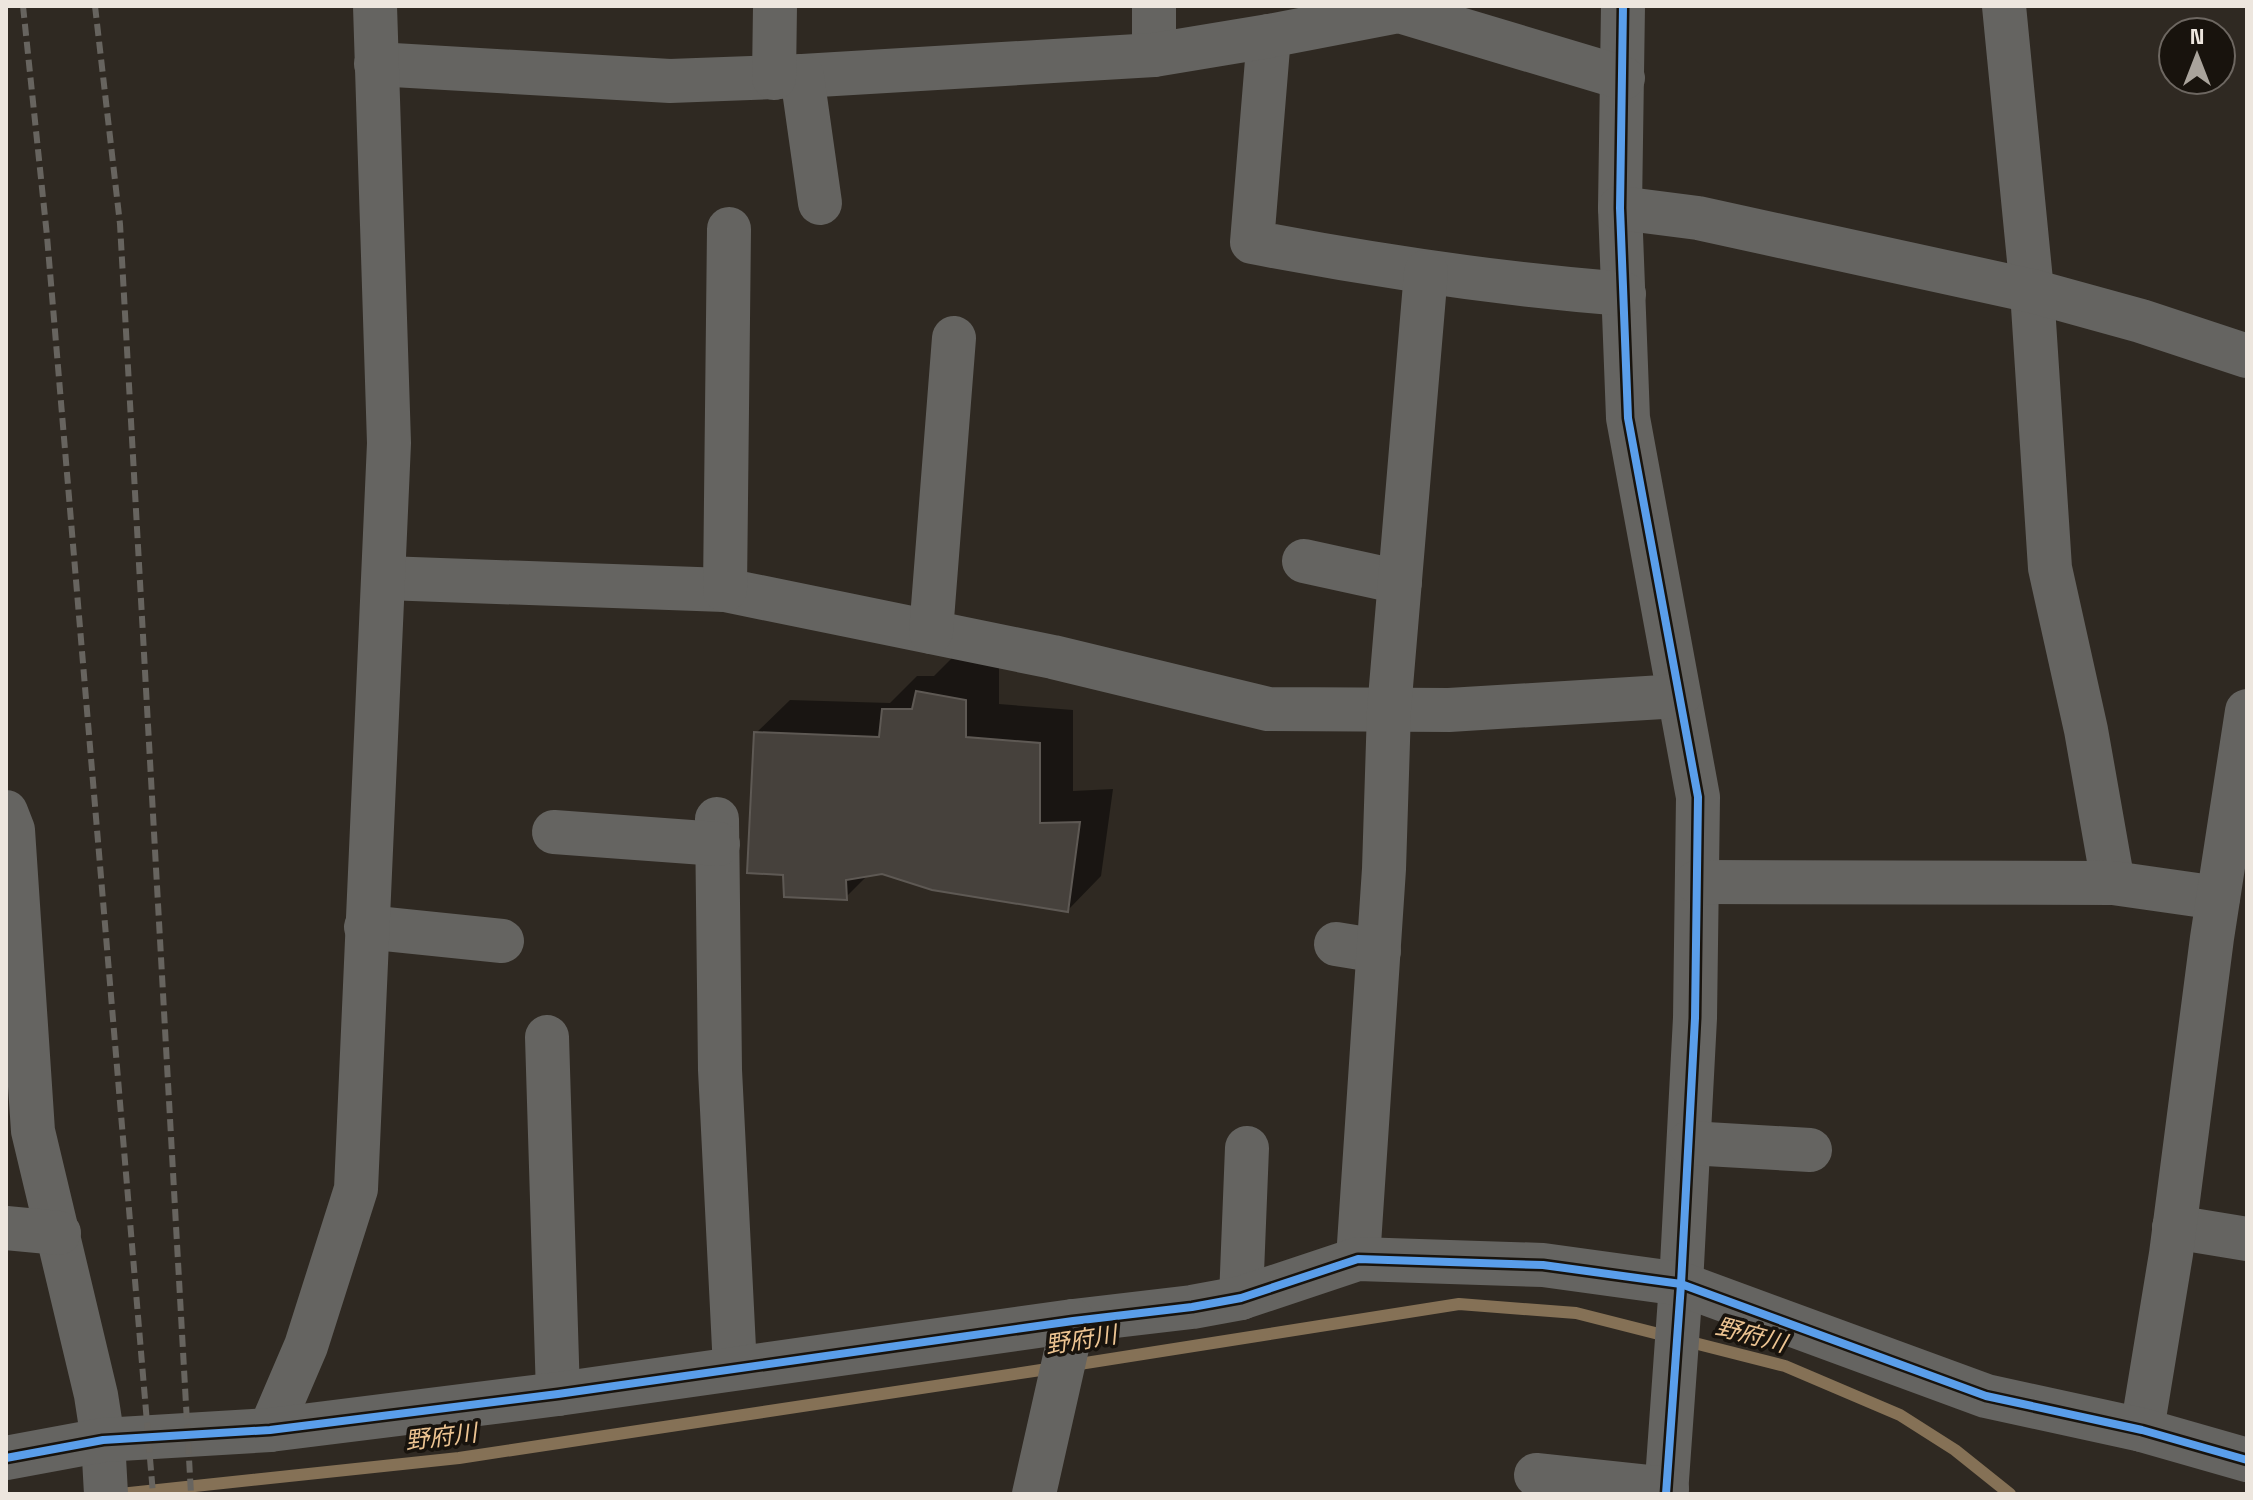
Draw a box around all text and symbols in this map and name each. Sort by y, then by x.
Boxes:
north arrow [2157,16,2237,96]
text: N [2190,22,2204,50]
water label: 野府川 [1712,1310,1793,1360]
water label: 野府川 [1043,1318,1122,1360]
water label: 野府川 [403,1416,482,1456]

